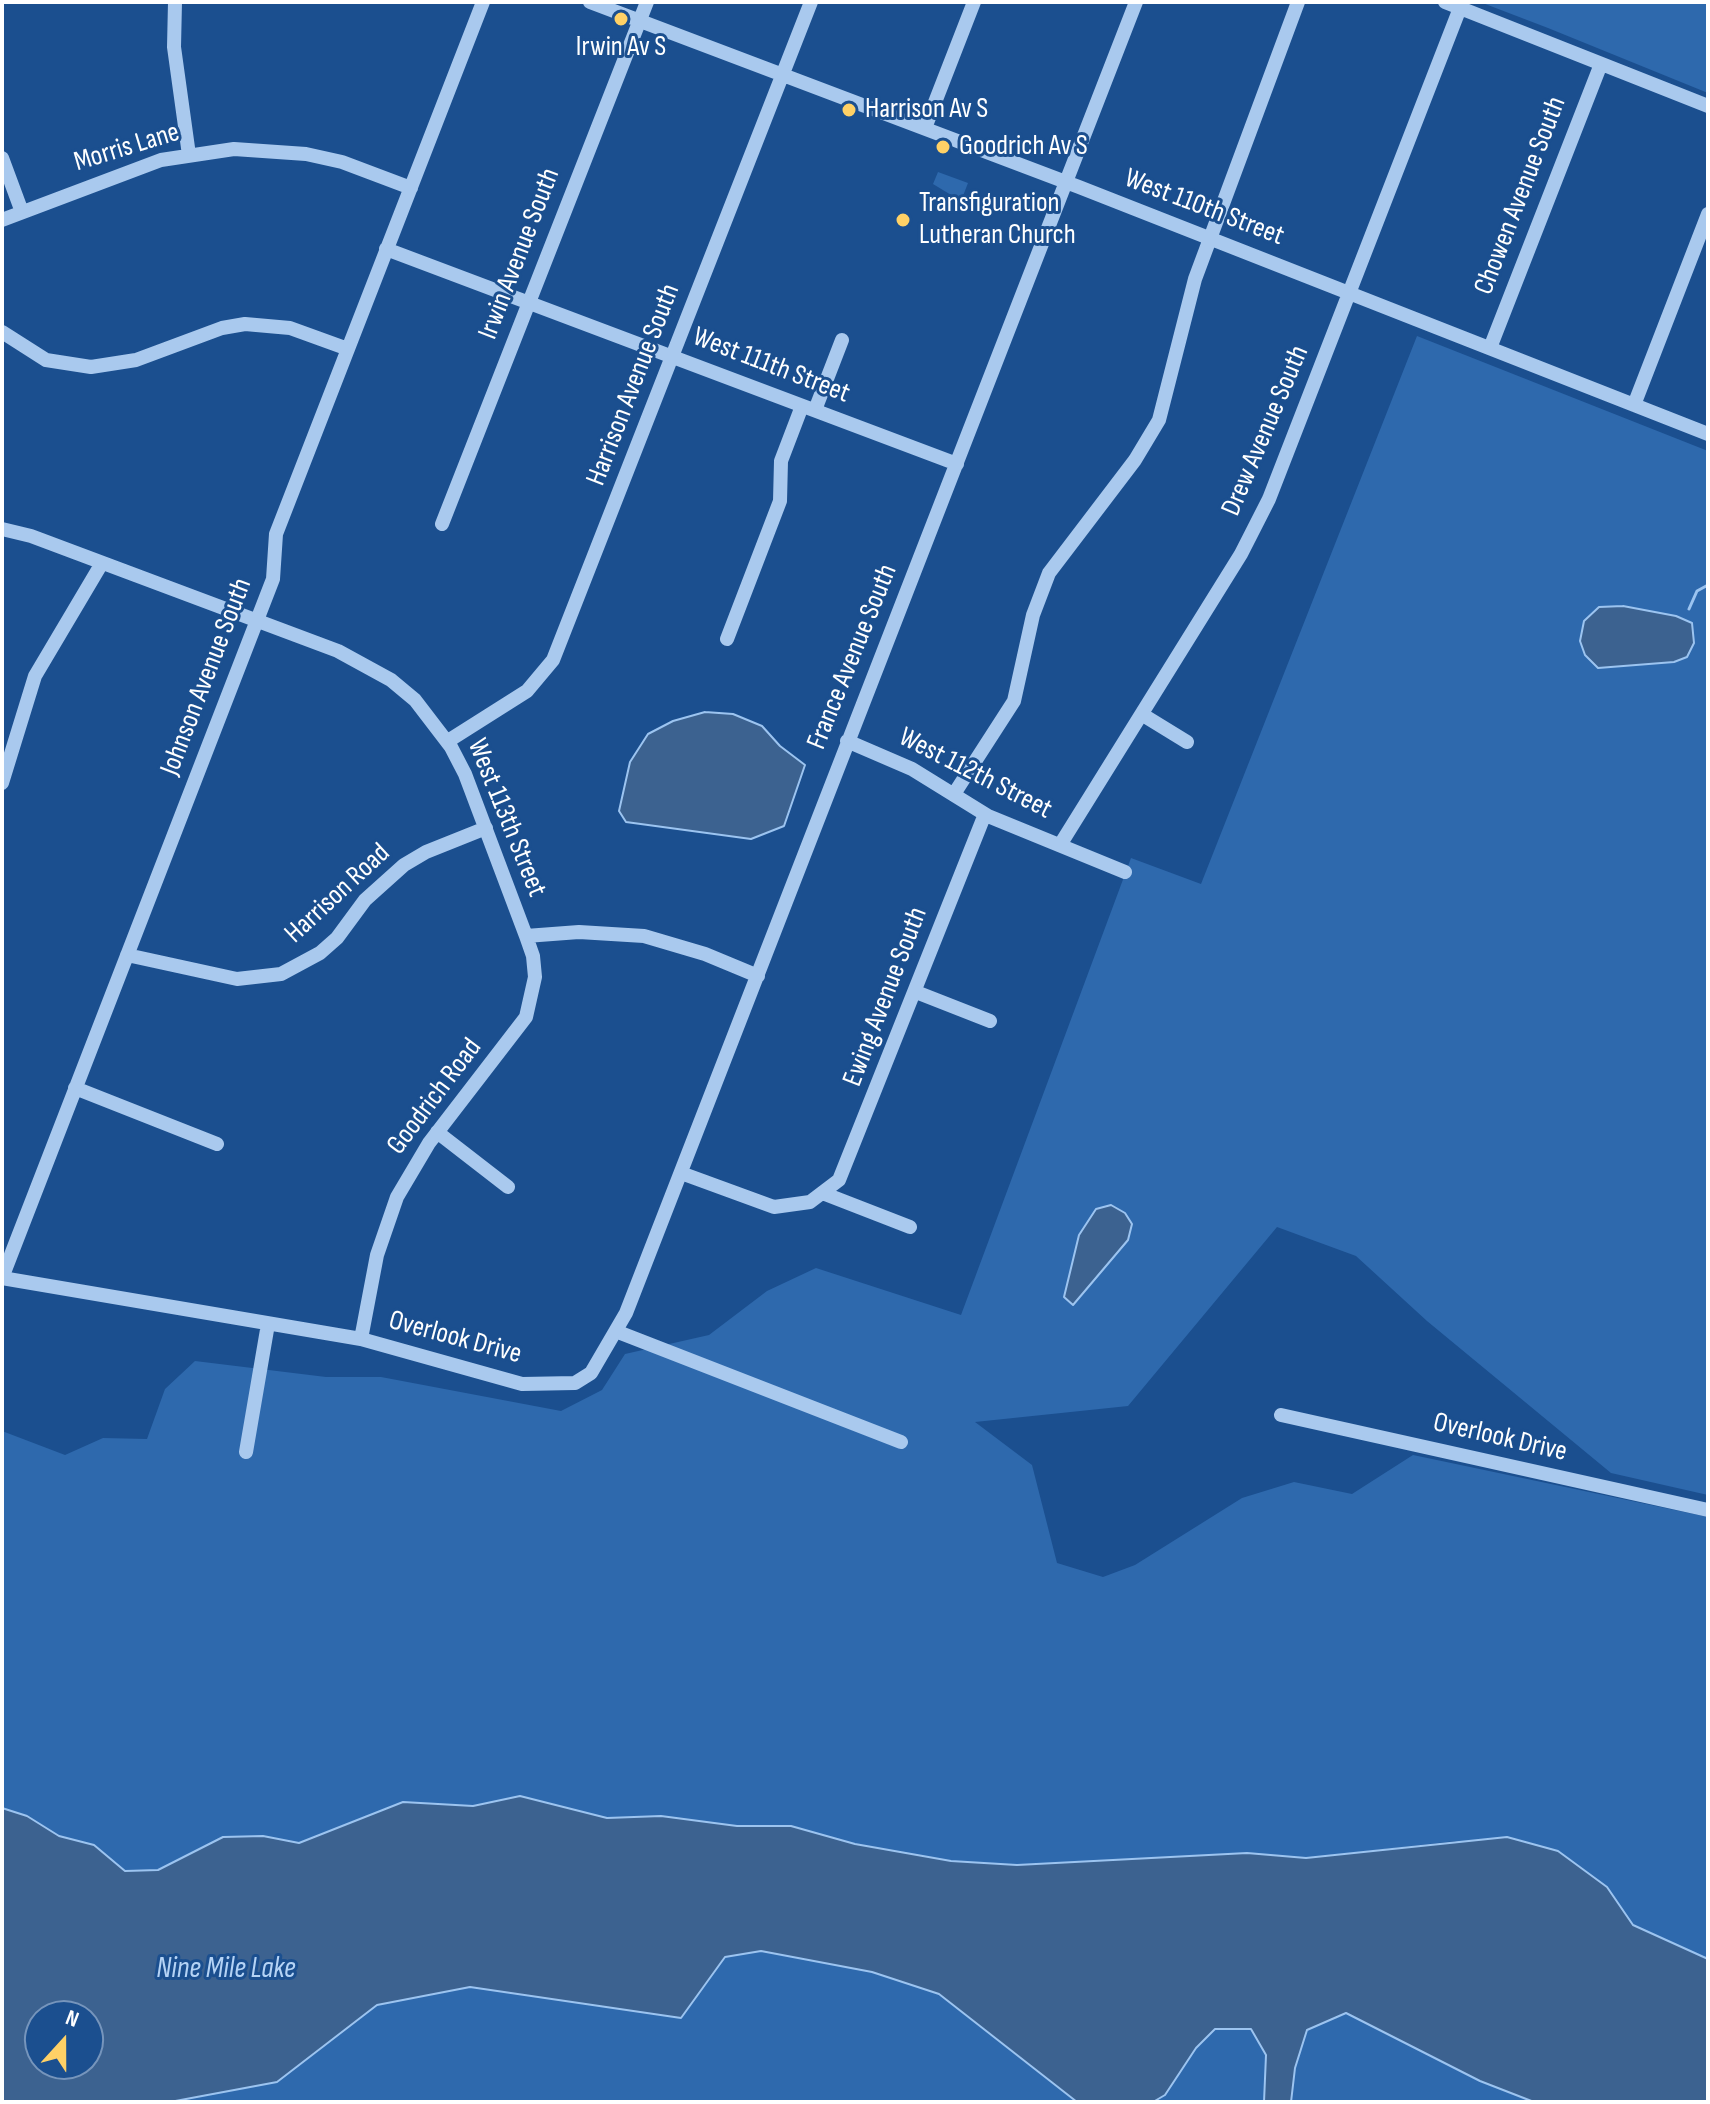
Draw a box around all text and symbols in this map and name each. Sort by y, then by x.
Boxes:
marker: Irwin Av S [612,10,630,28]
place label: Irwin Av S [576,31,666,65]
street label: Chowen Avenue South [1468,92,1574,300]
place label: Harrison Av S [865,93,988,127]
marker: Harrison Av S [840,101,858,119]
street label: Morris Lane [70,116,184,180]
place label: Goodrich Av S [959,130,1088,164]
marker: Goodrich Av S [934,138,952,156]
street label: West 110th Street [1119,162,1289,254]
street label: Irwin Avenue South [472,164,568,344]
place label: Transfiguration Lutheran Church [919,187,1076,253]
marker: Transfiguration Lutheran Church [894,211,912,229]
street label: Harrison Avenue South [580,279,688,491]
street label: West 111th Street [688,321,854,411]
street label: Drew Avenue South [1215,341,1317,521]
street label: France Avenue South [801,560,905,754]
street label: Johnson Avenue South [154,574,260,780]
street label: West 112th Street [893,721,1057,827]
street label: West 113th Street [459,734,553,902]
street label: Harrison Road [279,837,397,951]
street label: Ewing Avenue South [836,903,936,1091]
street label: Goodrich Road [381,1032,489,1162]
street label: Overlook Drive [385,1304,525,1372]
street label: Overlook Drive [1430,1406,1570,1470]
water label: Nine Mile Lake [156,1951,296,1987]
north arrow [24,2000,104,2080]
text: N [62,2004,82,2034]

